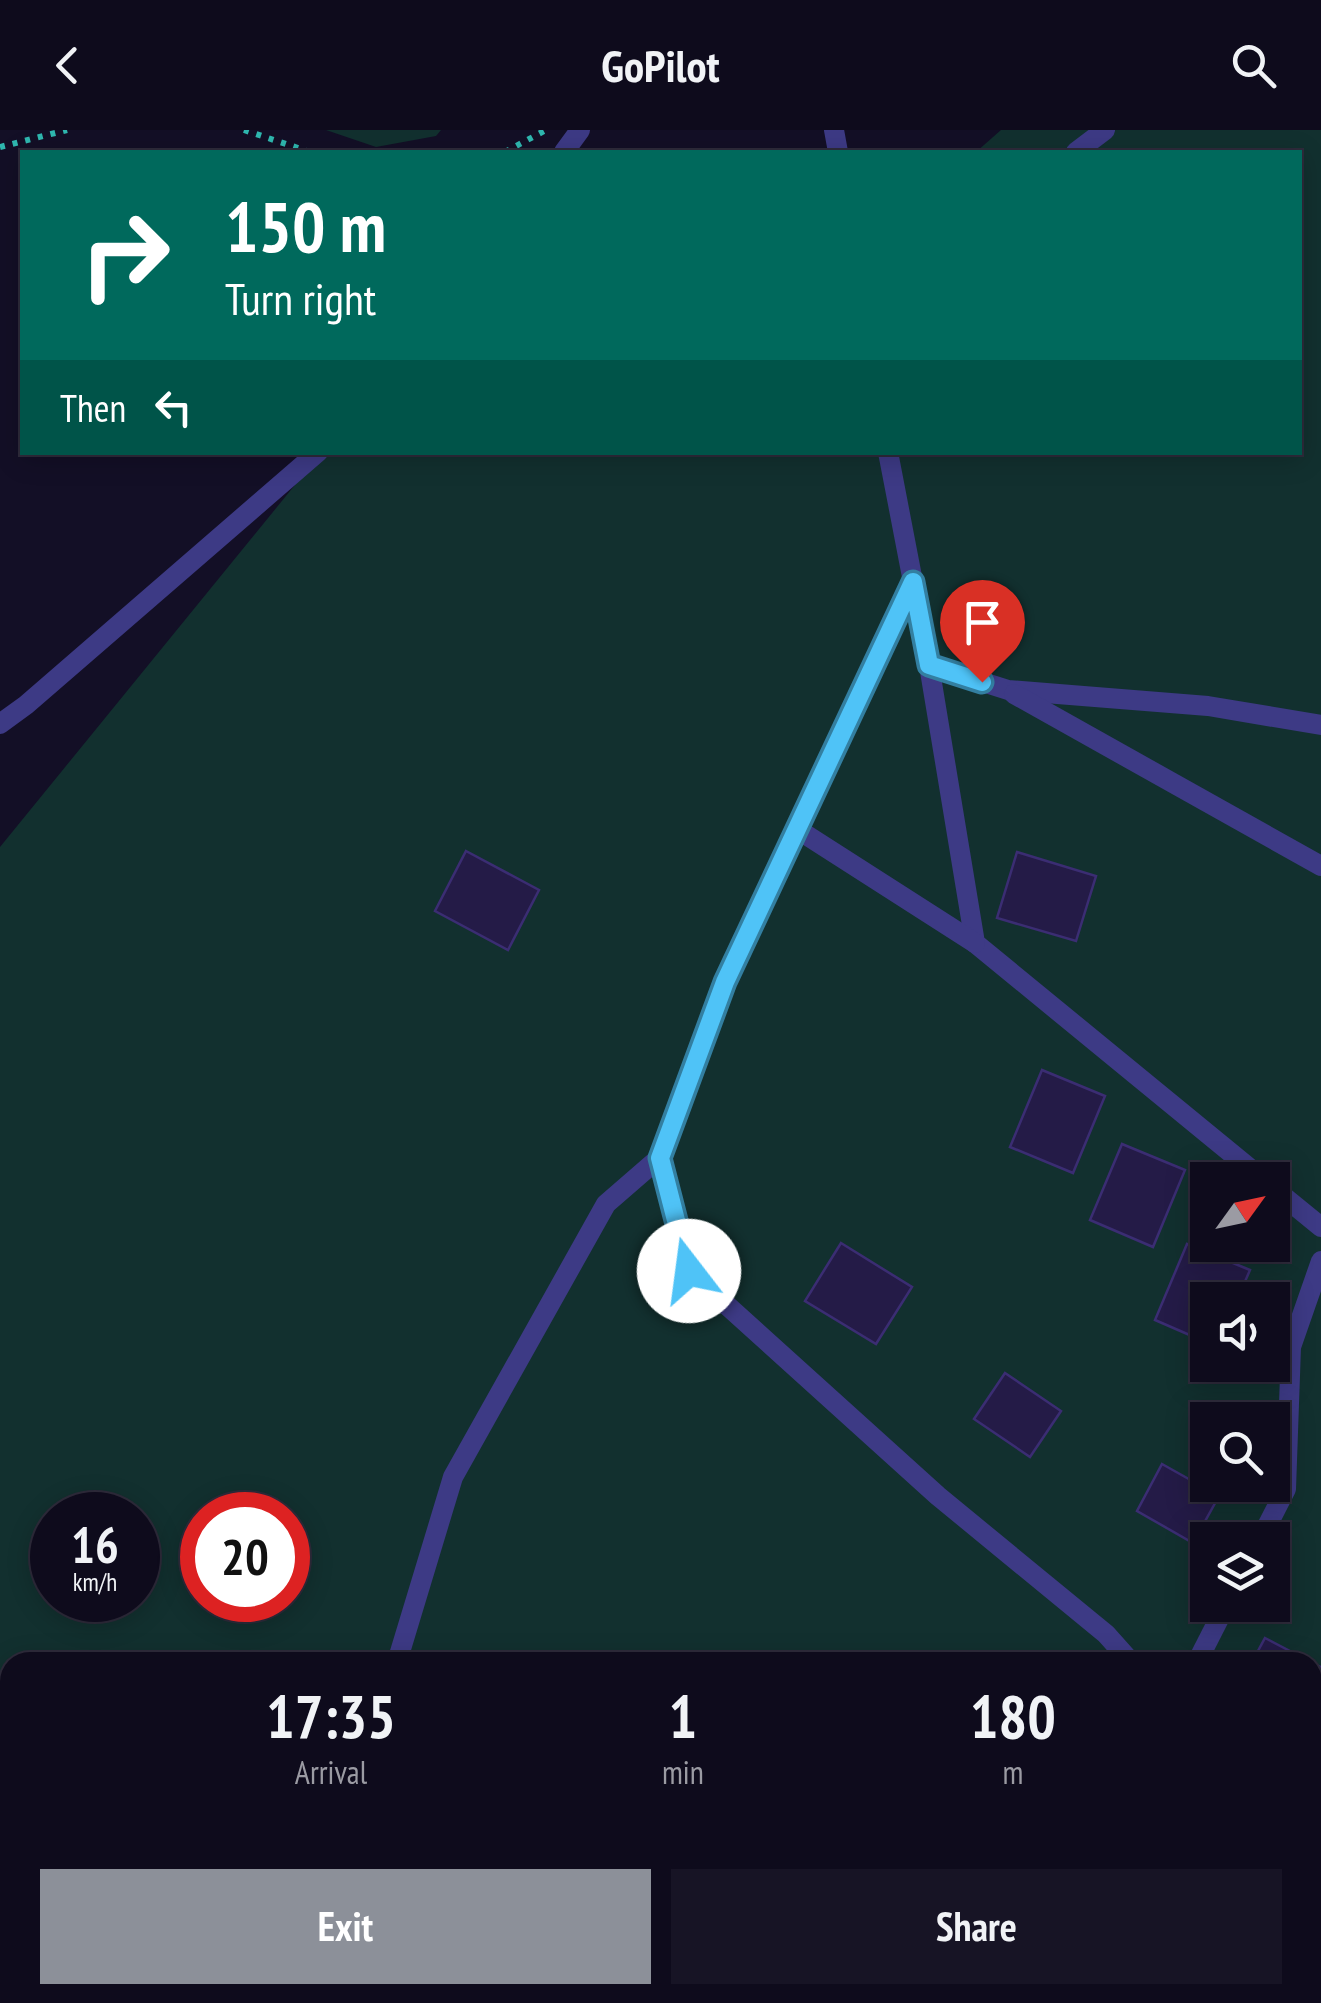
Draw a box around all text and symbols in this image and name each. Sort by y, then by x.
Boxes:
text: GoPilot [601,36,720,94]
icon: back [40,38,95,93]
icon: search [1226,38,1281,93]
text: 150 m [225,181,386,271]
icon: right [60,190,190,320]
text: Turn right [225,269,376,327]
icon: left [146,380,201,435]
text: Then [60,383,126,432]
pin [940,580,1025,683]
icon: arrive [955,595,1010,650]
north arrow [1190,1162,1290,1262]
map controls [1190,1162,1290,1622]
position arrow [637,1219,741,1323]
button: sound [1190,1282,1290,1382]
button: search [1190,1402,1290,1502]
speed limit sign: 20 [180,1492,310,1622]
text: 16 [71,1512,119,1577]
button: layers [1190,1522,1290,1622]
text: km/h [73,1566,117,1598]
text: 17:35 [266,1677,396,1755]
text: 1 [669,1677,697,1755]
text: 180 [970,1677,1056,1755]
text: Arrival [295,1751,367,1793]
text: min [662,1751,704,1793]
text: m [1002,1751,1023,1793]
button: Exit [40,1869,651,1984]
button: Share [671,1869,1282,1984]

